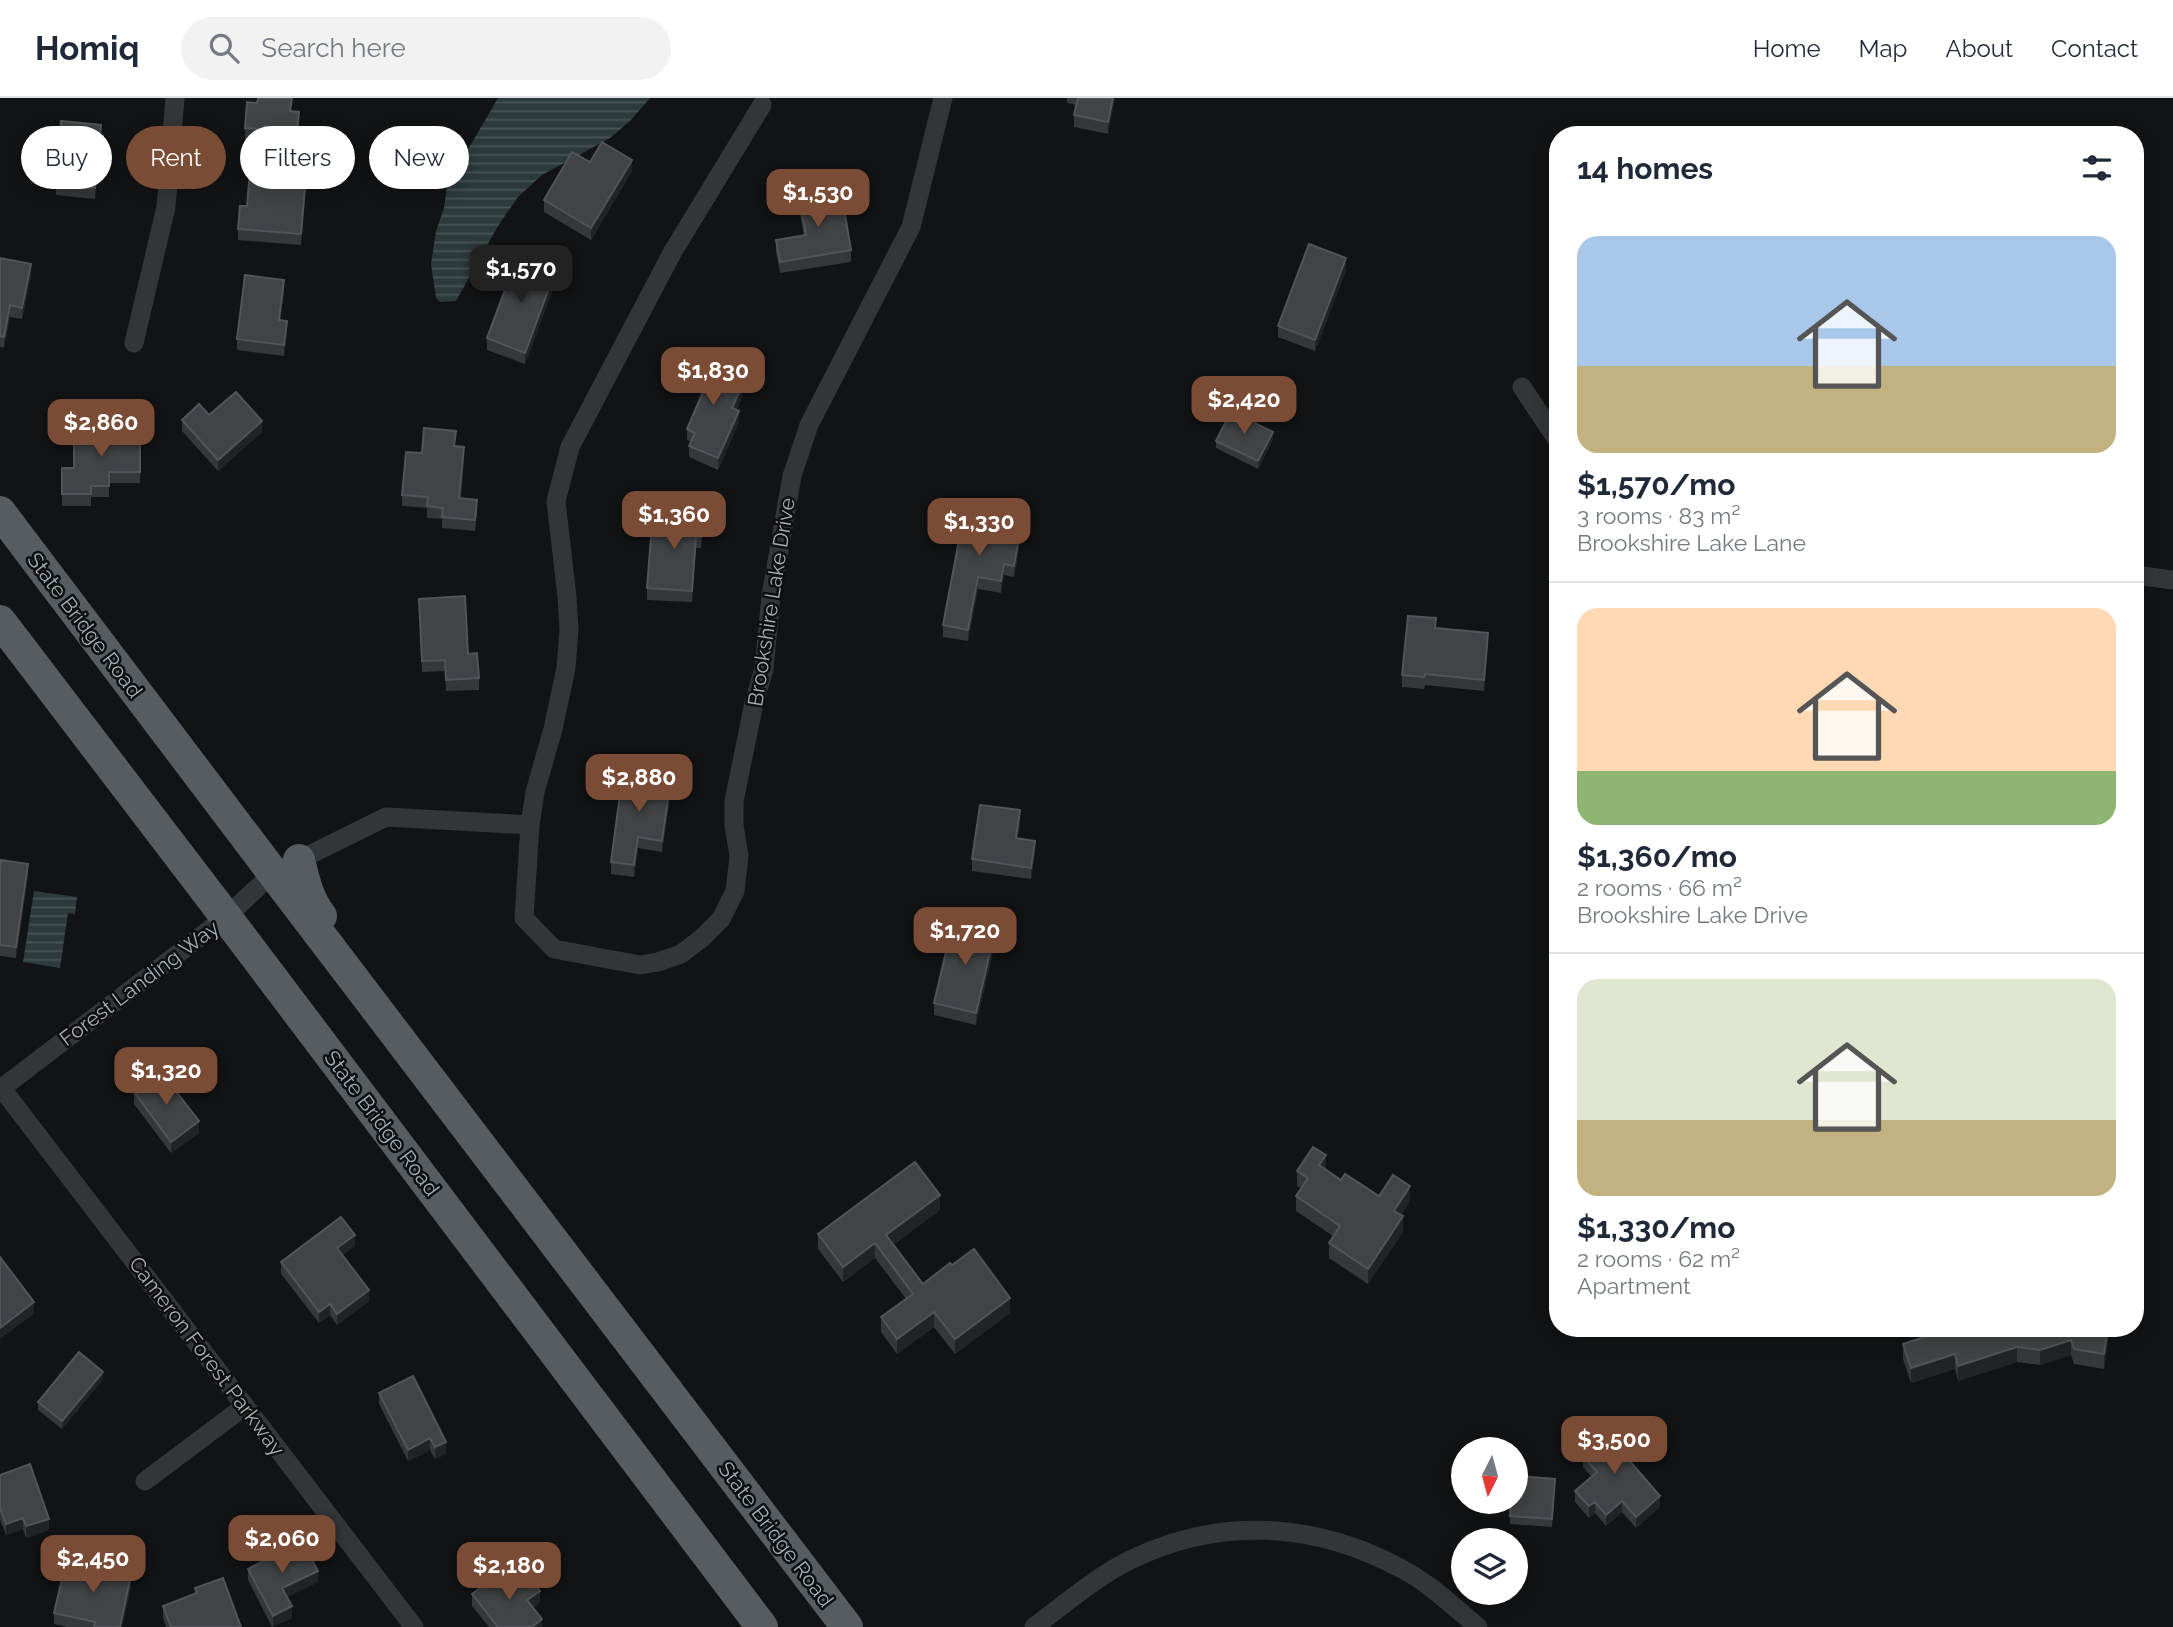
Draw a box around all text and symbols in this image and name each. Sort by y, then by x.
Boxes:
search box [181,17,671,80]
text: Homiq [35,29,139,68]
icon: search [205,29,243,67]
text: Search here [261,33,406,63]
text: Home [1753,34,1821,63]
text: Map [1859,34,1907,63]
text: About [1945,34,2013,63]
text: Contact [2051,34,2138,63]
chip: Buy [21,126,112,189]
chip: Rent [126,126,226,189]
chip: Filters [240,126,355,189]
chip: New [369,126,469,189]
icon: filters [2078,149,2116,187]
text: 14 homes [1577,151,1713,186]
pin: $1,530 [761,170,875,229]
text: $1,530 [783,178,853,205]
pin: $1,570 [464,246,578,305]
text: $1,570 [485,254,557,281]
icon: home [1784,281,1910,407]
pin: $1,830 [656,348,770,407]
text: $1,830 [677,356,749,383]
pin: $2,420 [1187,376,1301,436]
text: $2,420 [1207,385,1281,412]
pin: $2,860 [44,400,158,459]
text: $2,860 [64,408,138,435]
text: $1,570/mo [1577,467,1735,502]
pin: $1,360 [617,491,731,551]
street label: Brookshire Lake Drive [742,496,800,708]
pin: $1,330 [922,498,1036,558]
text: $1,360 [638,500,710,527]
text: 3 rooms · 83 m² [1577,502,1740,529]
text: $1,330 [943,507,1015,534]
text: Brookshire Lake Lane [1577,529,1806,556]
street label: State Bridge Road [22,547,148,703]
icon: home [1784,653,1910,779]
pin: $2,880 [582,754,696,814]
text: $2,880 [602,763,676,790]
text: $1,360/mo [1577,839,1737,874]
text: 2 rooms · 66 m² [1577,874,1742,901]
text: Brookshire Lake Drive [1577,901,1808,928]
pin: $1,720 [908,908,1022,967]
street label: Forest Landing Way [54,915,224,1051]
text: $1,720 [930,916,1000,943]
icon: home [1784,1024,1910,1150]
street label: State Bridge Road [319,1045,445,1201]
pin: $1,320 [109,1048,223,1107]
text: $1,320 [130,1056,202,1083]
text: $1,330/mo [1577,1210,1735,1245]
text: 2 rooms · 62 m² [1577,1245,1740,1272]
street label: Cameron Forest Parkway [124,1251,290,1461]
text: Apartment [1577,1272,1691,1299]
pin: $3,500 [1557,1416,1671,1476]
text: $3,500 [1577,1425,1651,1452]
north arrow [1451,1437,1528,1514]
map controls [1451,1437,1528,1605]
street label: State Bridge Road [713,1456,839,1612]
pin: $2,060 [225,1516,339,1575]
text: $2,060 [244,1524,320,1551]
button: layers [1451,1528,1528,1605]
pin: $2,450 [36,1536,150,1595]
pin: $2,180 [452,1542,566,1602]
text: $2,450 [57,1544,129,1571]
text: $2,180 [473,1551,545,1578]

